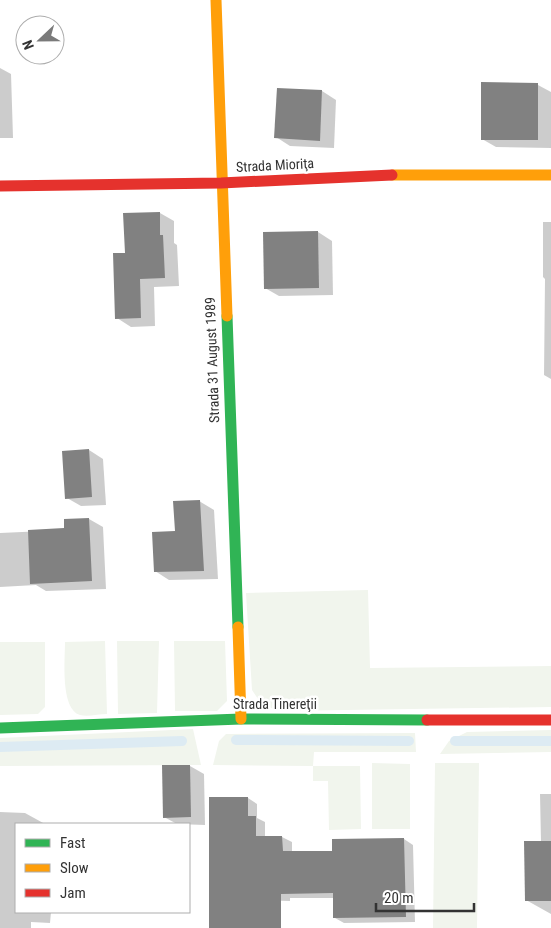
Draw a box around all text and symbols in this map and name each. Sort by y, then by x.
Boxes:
north arrow [15,15,65,65]
text: N [19,38,37,52]
street label: Strada Mioriţa [236,155,314,175]
street label: Strada 31 August 1989 [202,297,222,423]
street label: Strada Tinereţii [233,696,317,712]
legend [15,823,190,913]
text: Fast [60,834,85,852]
text: Slow [60,859,89,877]
scale bar [376,880,474,912]
text: Jam [60,884,86,902]
text: 20 m [384,889,414,907]

